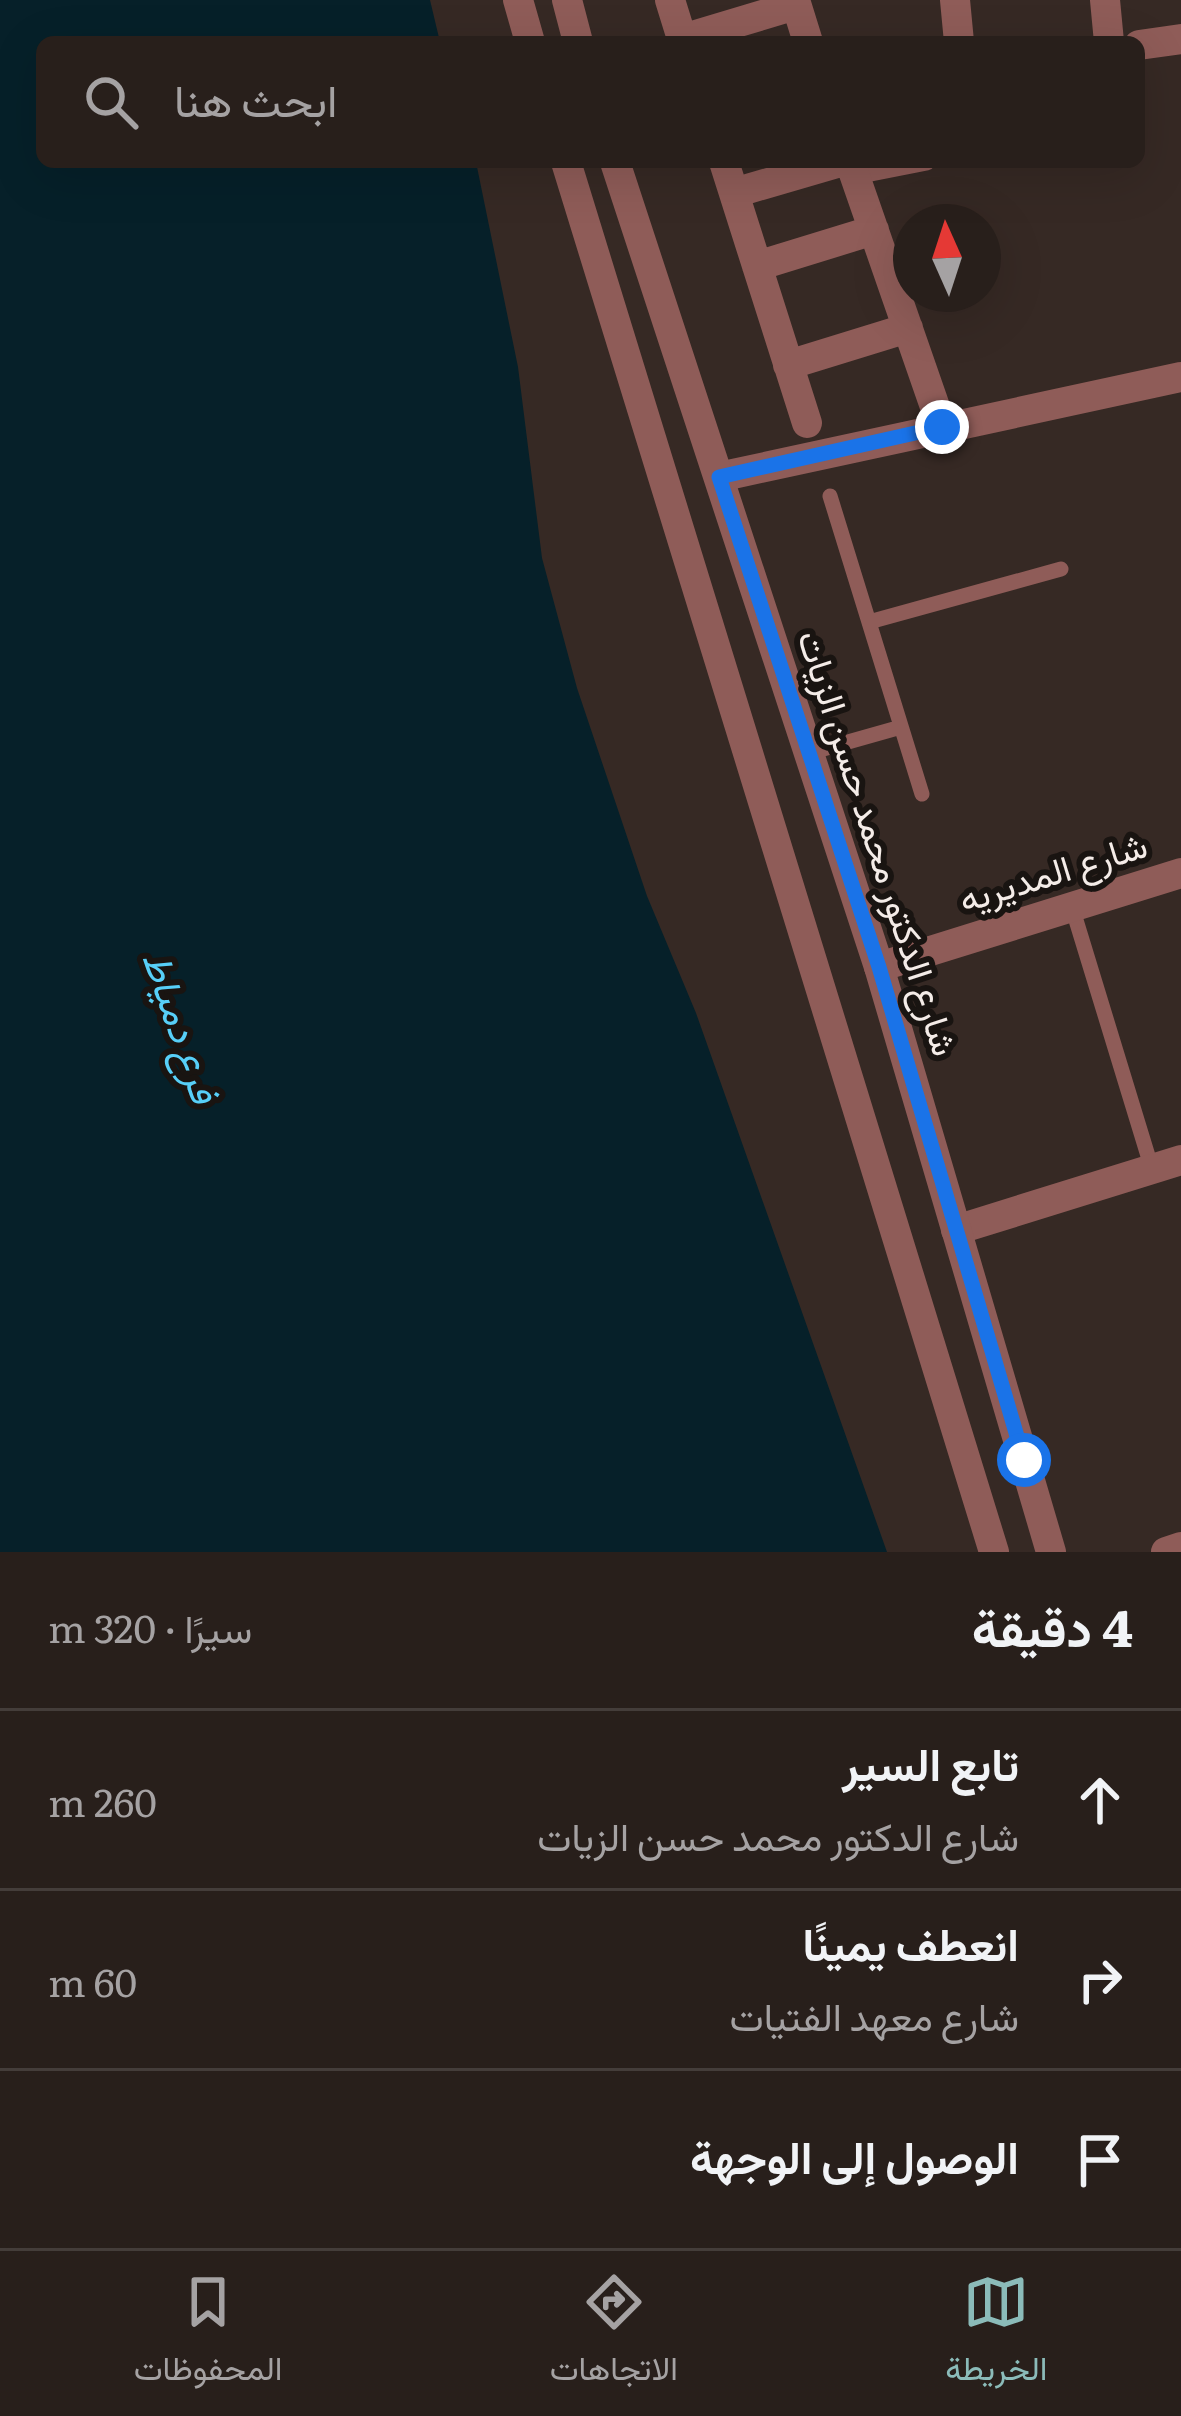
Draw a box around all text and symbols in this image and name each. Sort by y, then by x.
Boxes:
search box [36,36,1145,168]
text: ابحث هنا [174,64,337,131]
icon: search [78,69,144,135]
north arrow [893,204,1001,312]
route end [915,400,969,454]
street label: شارع الدكتور محمد حسن الزيات [786,623,974,1062]
street label: شارع المديريه [952,816,1153,924]
water label: فرع دمياط [129,942,237,1112]
route start [997,1433,1051,1487]
text: 4 دقيقة [972,1587,1133,1663]
text: سيرًا · 320 m [48,1597,252,1655]
text: تابع السير [842,1728,1019,1795]
icon: ahead [1067,1767,1133,1833]
text: 260 m [48,1771,157,1829]
text: شارع الدكتور محمد حسن الزيات [537,1805,1019,1863]
text: انعطف يمينًا [803,1908,1019,1975]
icon: right [1067,1947,1133,2013]
text: 60 m [48,1951,137,2009]
text: شارع معهد الفتيات [730,1985,1019,2043]
text: الوصول إلى الوجهة [690,2121,1019,2188]
icon: arrive [1067,2127,1133,2193]
tab: المحفوظات [134,2269,282,2398]
tab: الاتجاهات [550,2269,678,2398]
tab: الخريطة [945,2269,1047,2398]

